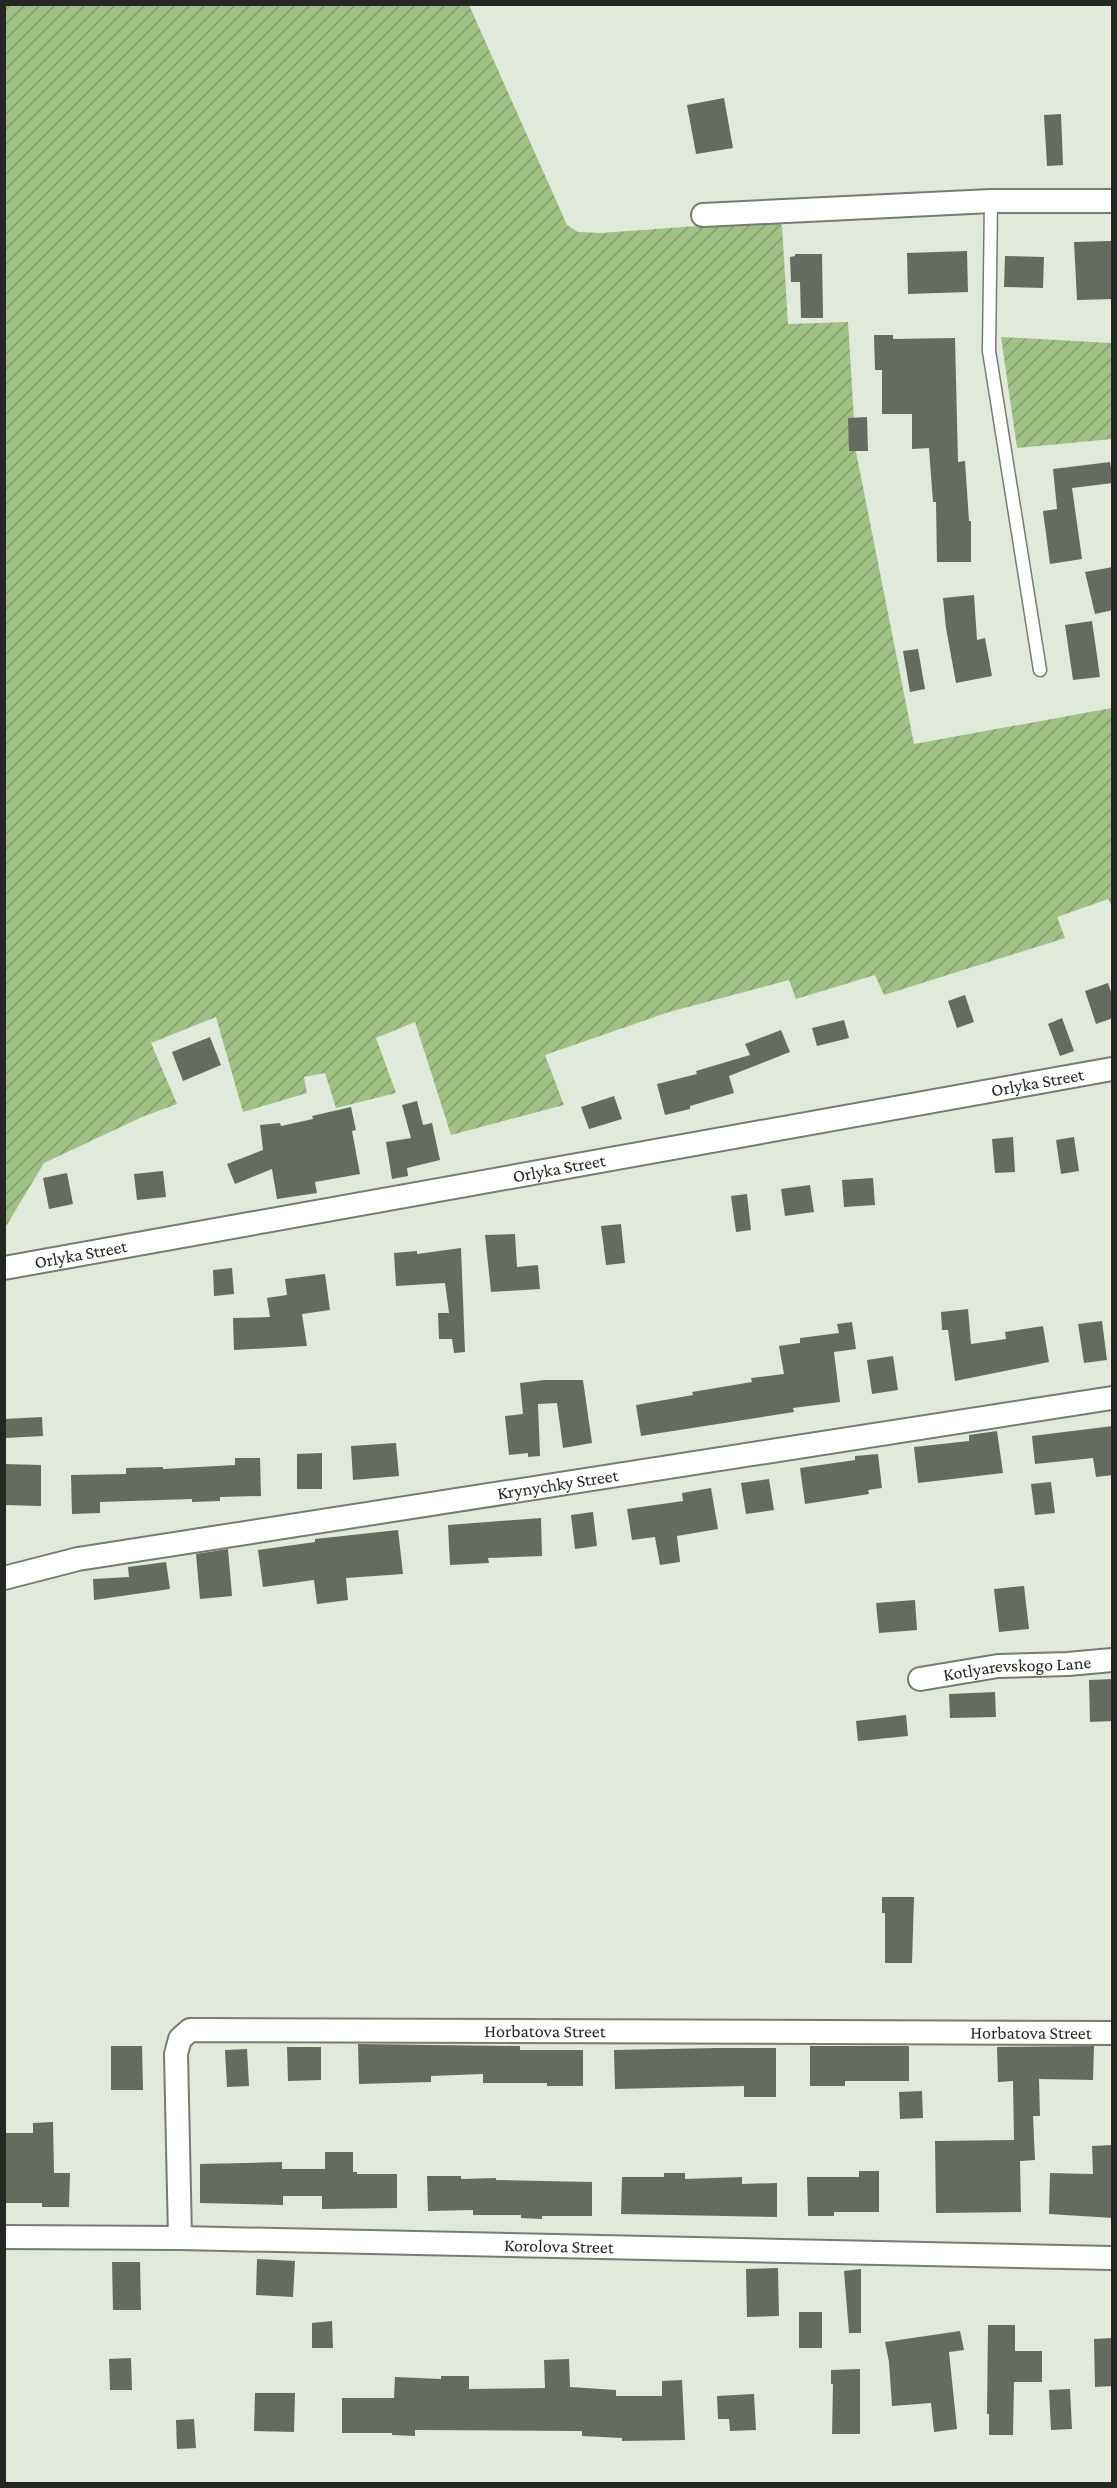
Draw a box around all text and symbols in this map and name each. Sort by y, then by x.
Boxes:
street label: Orlyka Street [990,1064,1086,1101]
street label: Orlyka Street [511,1150,608,1186]
street label: Orlyka Street [33,1236,130,1272]
street label: Krynychky Street [496,1465,621,1504]
street label: Kotlyarevskogo Lane [942,1652,1092,1685]
street label: Horbatova Street [484,2021,607,2041]
street label: Horbatova Street [970,2023,1093,2043]
street label: Korolova Street [504,2235,615,2257]

